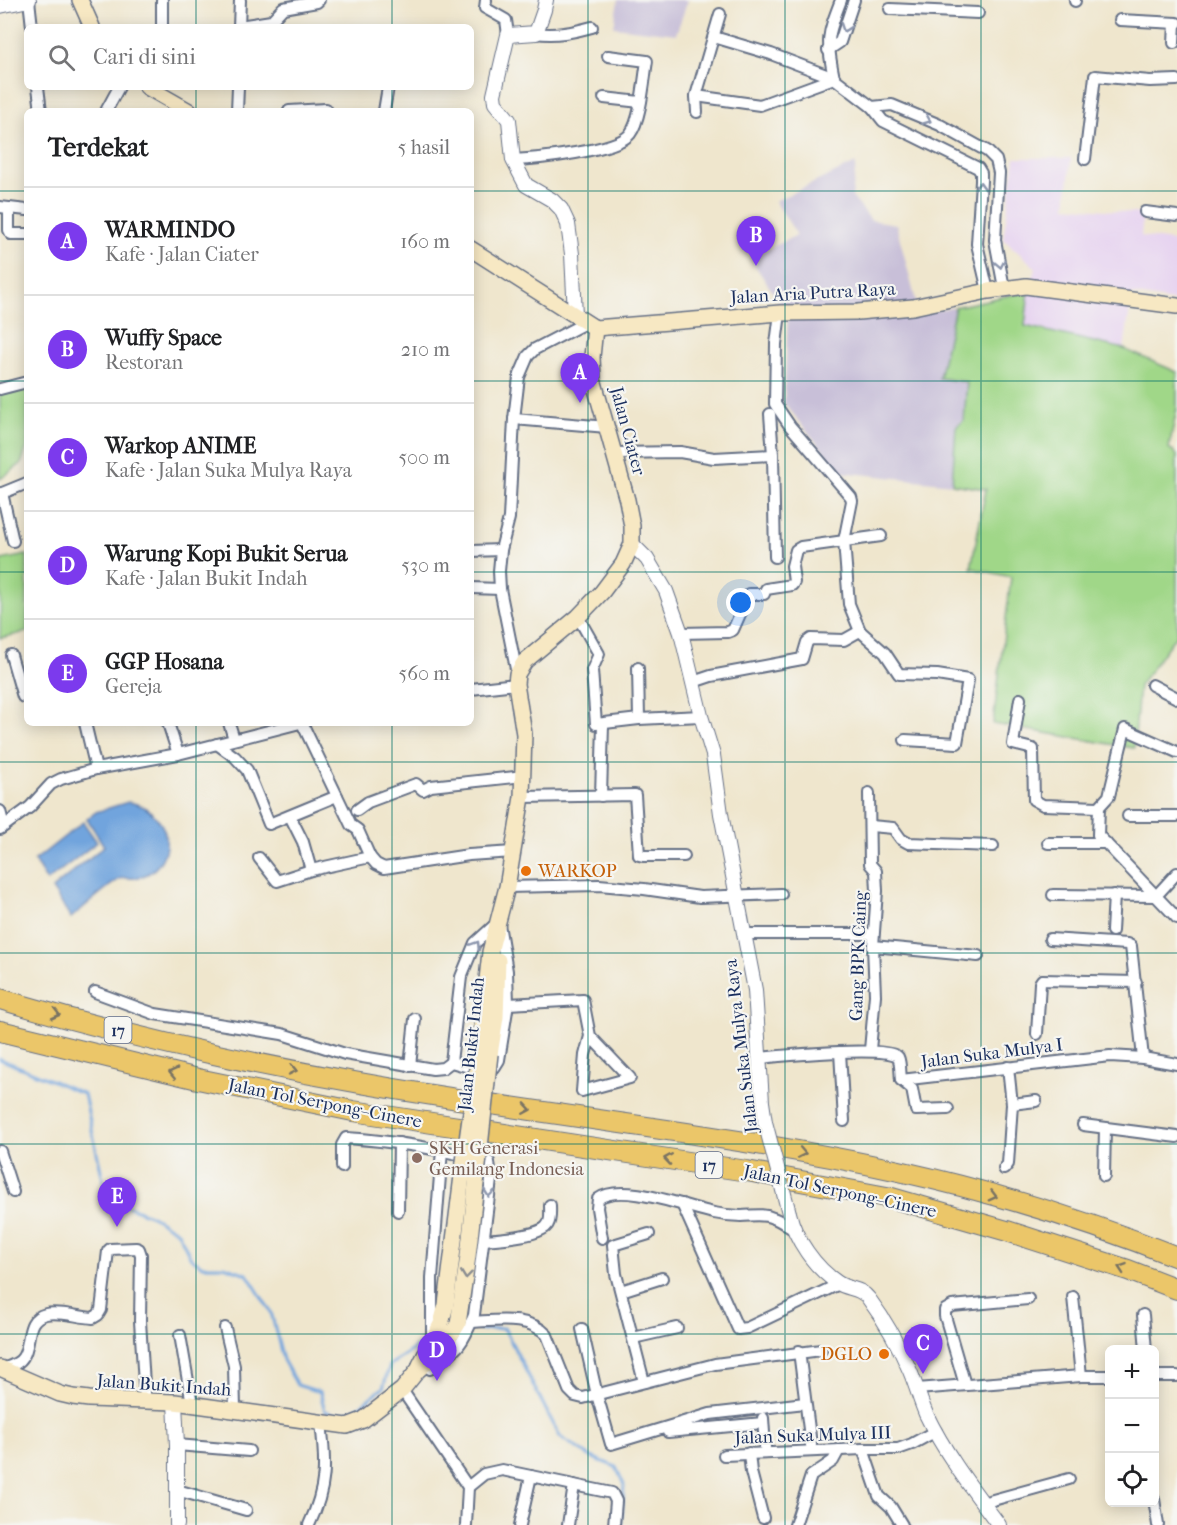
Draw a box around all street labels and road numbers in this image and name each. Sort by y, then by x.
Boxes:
street label: Jalan Aria Putra Raya [728,279,897,308]
street label: Jalan Ciater [605,383,650,478]
street label: Gang BPK Caing [846,890,871,1021]
street label: Jalan Suka Mulya Raya [720,957,763,1136]
street label: Jalan Bukit Indah [454,976,489,1114]
road number: 17 [104,1017,132,1043]
street label: Jalan Suka Mulya I [918,1034,1064,1073]
street label: Jalan Tol Serpong–Cinere [224,1074,424,1133]
road number: 17 [696,1152,722,1178]
street label: Jalan Tol Serpong–Cinere [740,1160,938,1222]
street label: Jalan Bukit Indah [94,1370,232,1401]
street label: Jalan Suka Mulya III [732,1422,892,1449]

